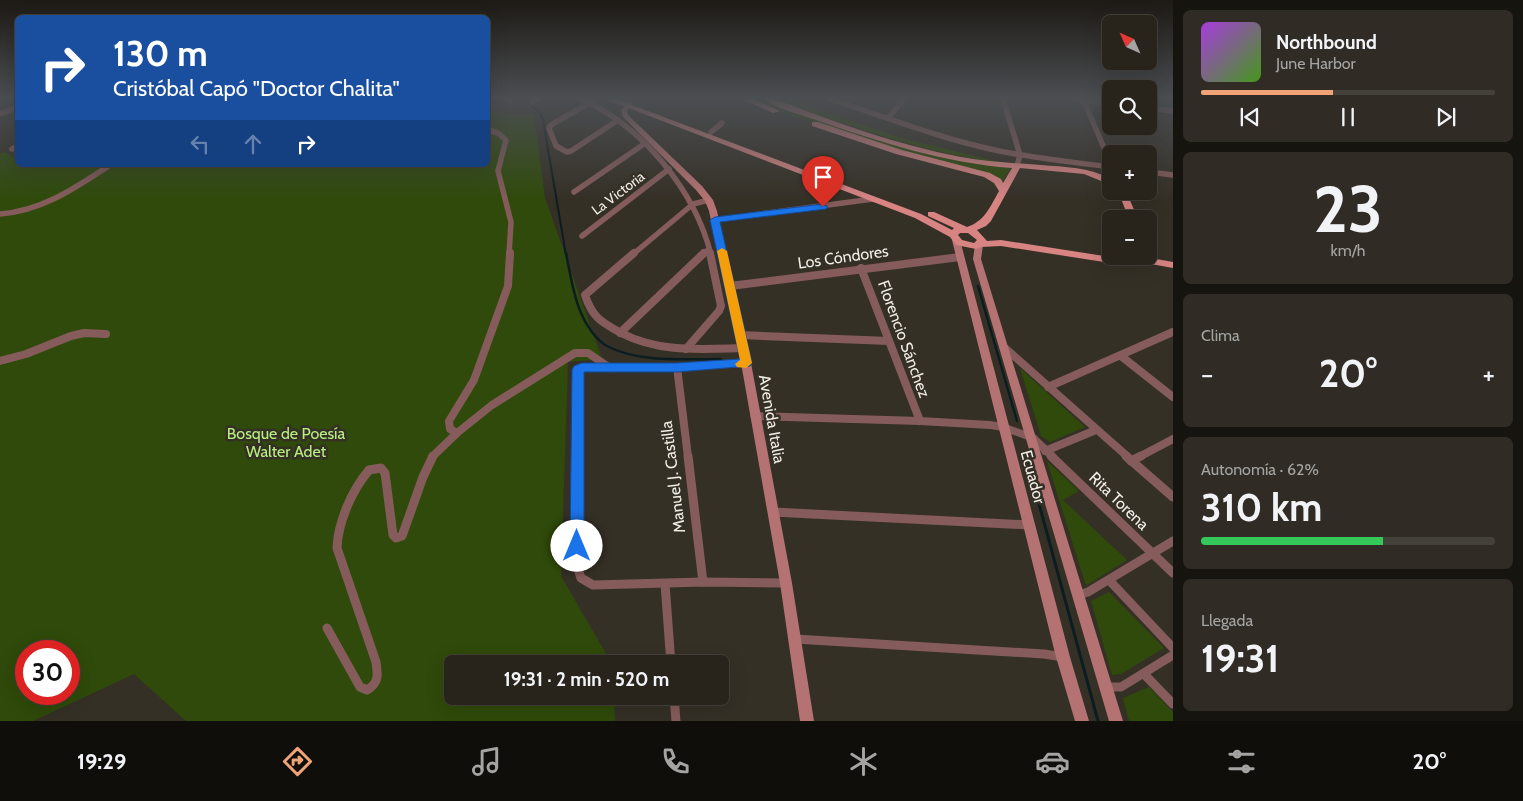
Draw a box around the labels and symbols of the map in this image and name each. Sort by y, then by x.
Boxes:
north arrow [1102,15,1158,70]
pin [802,156,844,207]
street label: La Victoria [588,167,648,219]
street label: Los Cóndores [796,241,890,273]
street label: Florencio Sánchez [874,278,934,401]
street label: Avenida Italia [755,373,789,465]
street label: Manuel J. Castilla [657,420,689,534]
park label: Bosque de Poesía Walter Adet [227,424,345,461]
street label: Ecuador [1017,448,1049,507]
street label: Rita Torena [1085,468,1153,534]
position arrow [550,519,602,571]
speed limit sign: 30 [15,640,80,705]

